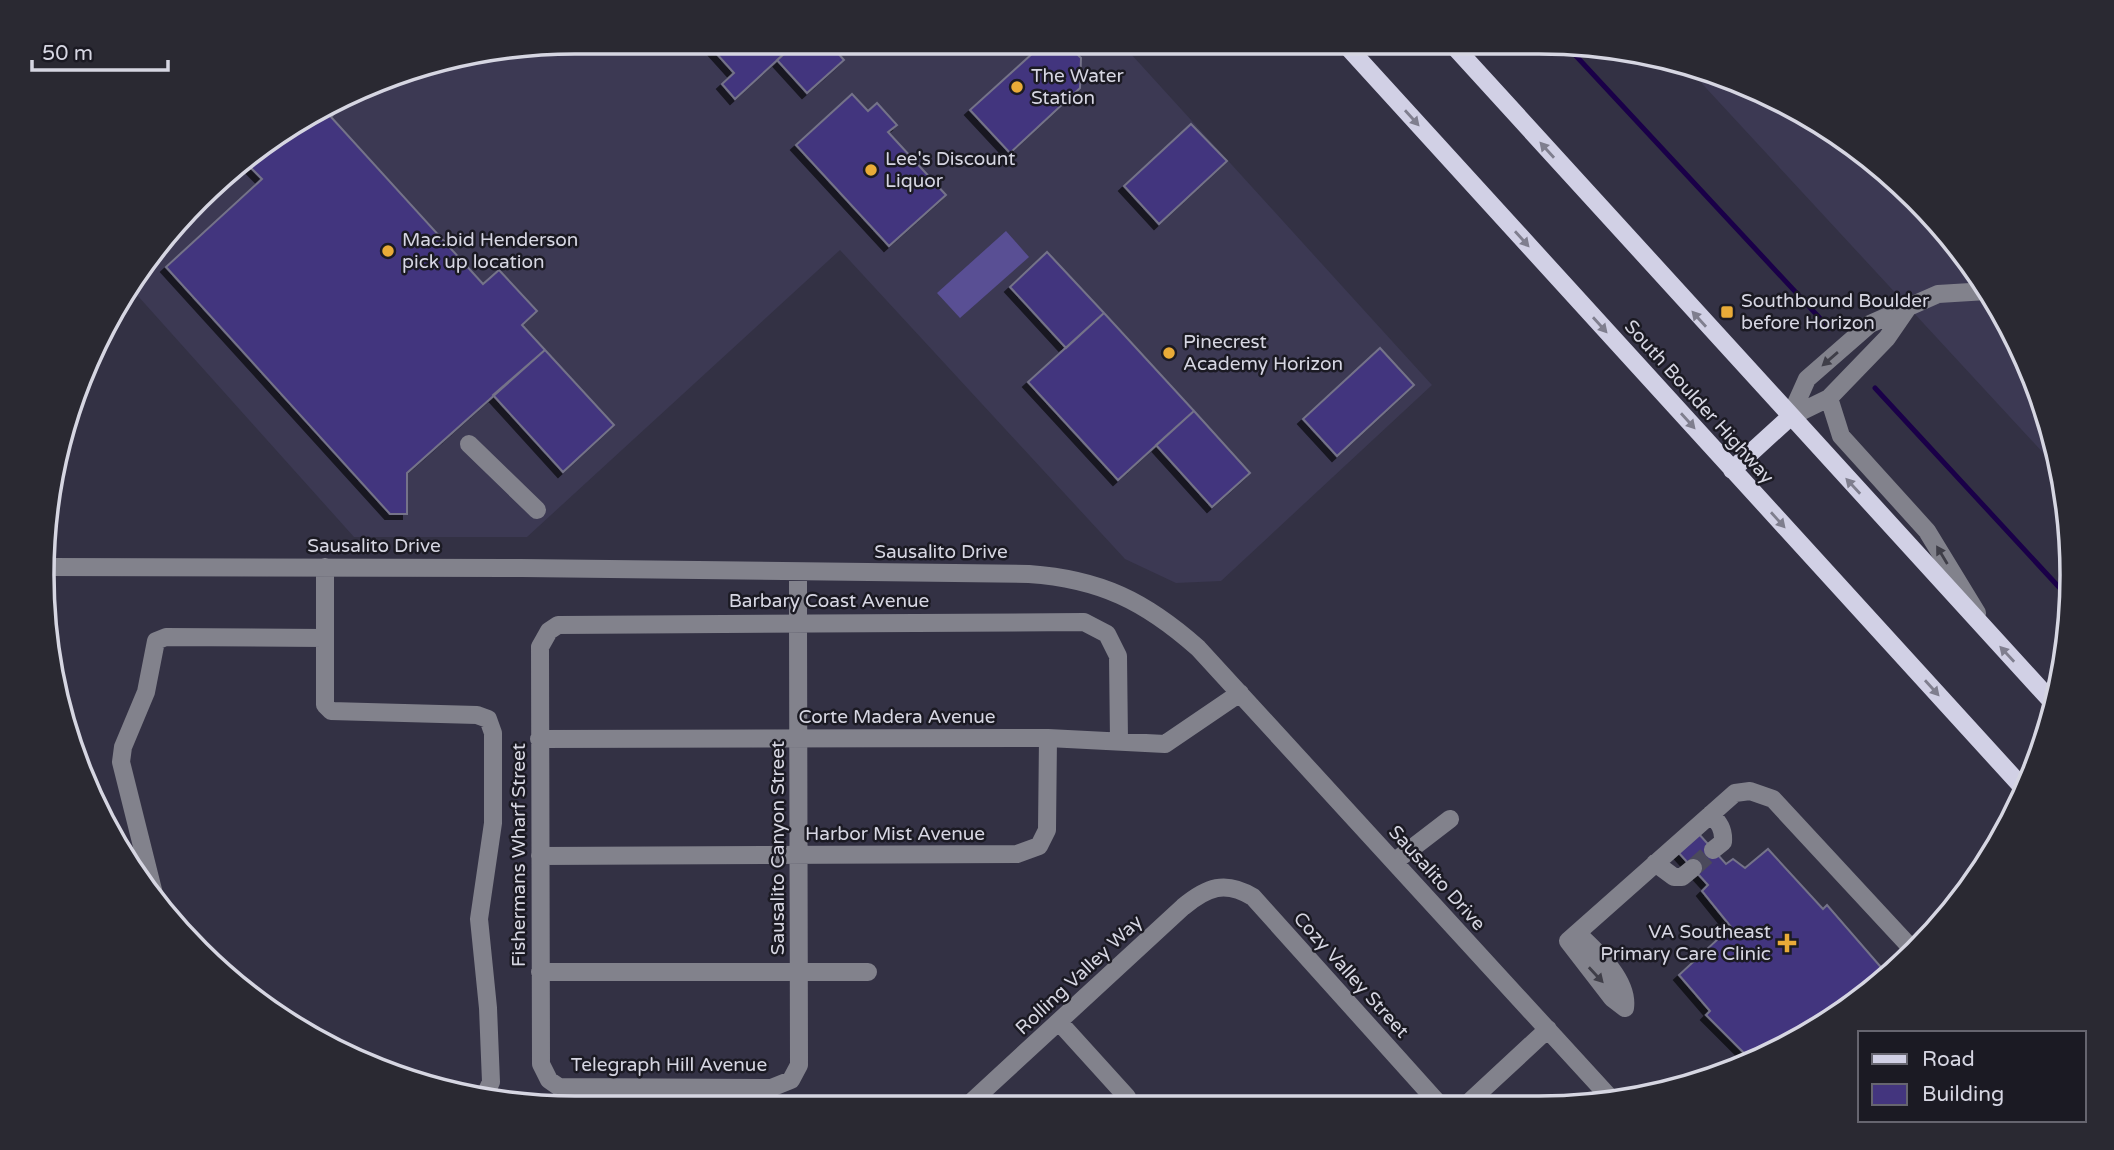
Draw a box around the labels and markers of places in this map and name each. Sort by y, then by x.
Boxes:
place label: The Water Station [1031,65,1125,109]
marker: The Water Station [1009,79,1025,95]
place label: Lee's Discount Liquor [885,148,1015,192]
marker: Lee's Discount Liquor [863,162,879,178]
place label: Mac.bid Henderson pick up location [402,229,578,273]
marker: Mac.bid Henderson pick up location [380,243,396,259]
place label: Southbound Boulder before Horizon [1741,290,1930,334]
marker: Southbound Boulder before Horizon [1719,304,1735,320]
place label: Pinecrest Academy Horizon [1183,331,1343,375]
marker: Pinecrest Academy Horizon [1161,345,1177,361]
place label: VA Southeast Primary Care Clinic [1600,921,1771,965]
marker: VA Southeast Primary Care Clinic [1777,933,1797,953]

